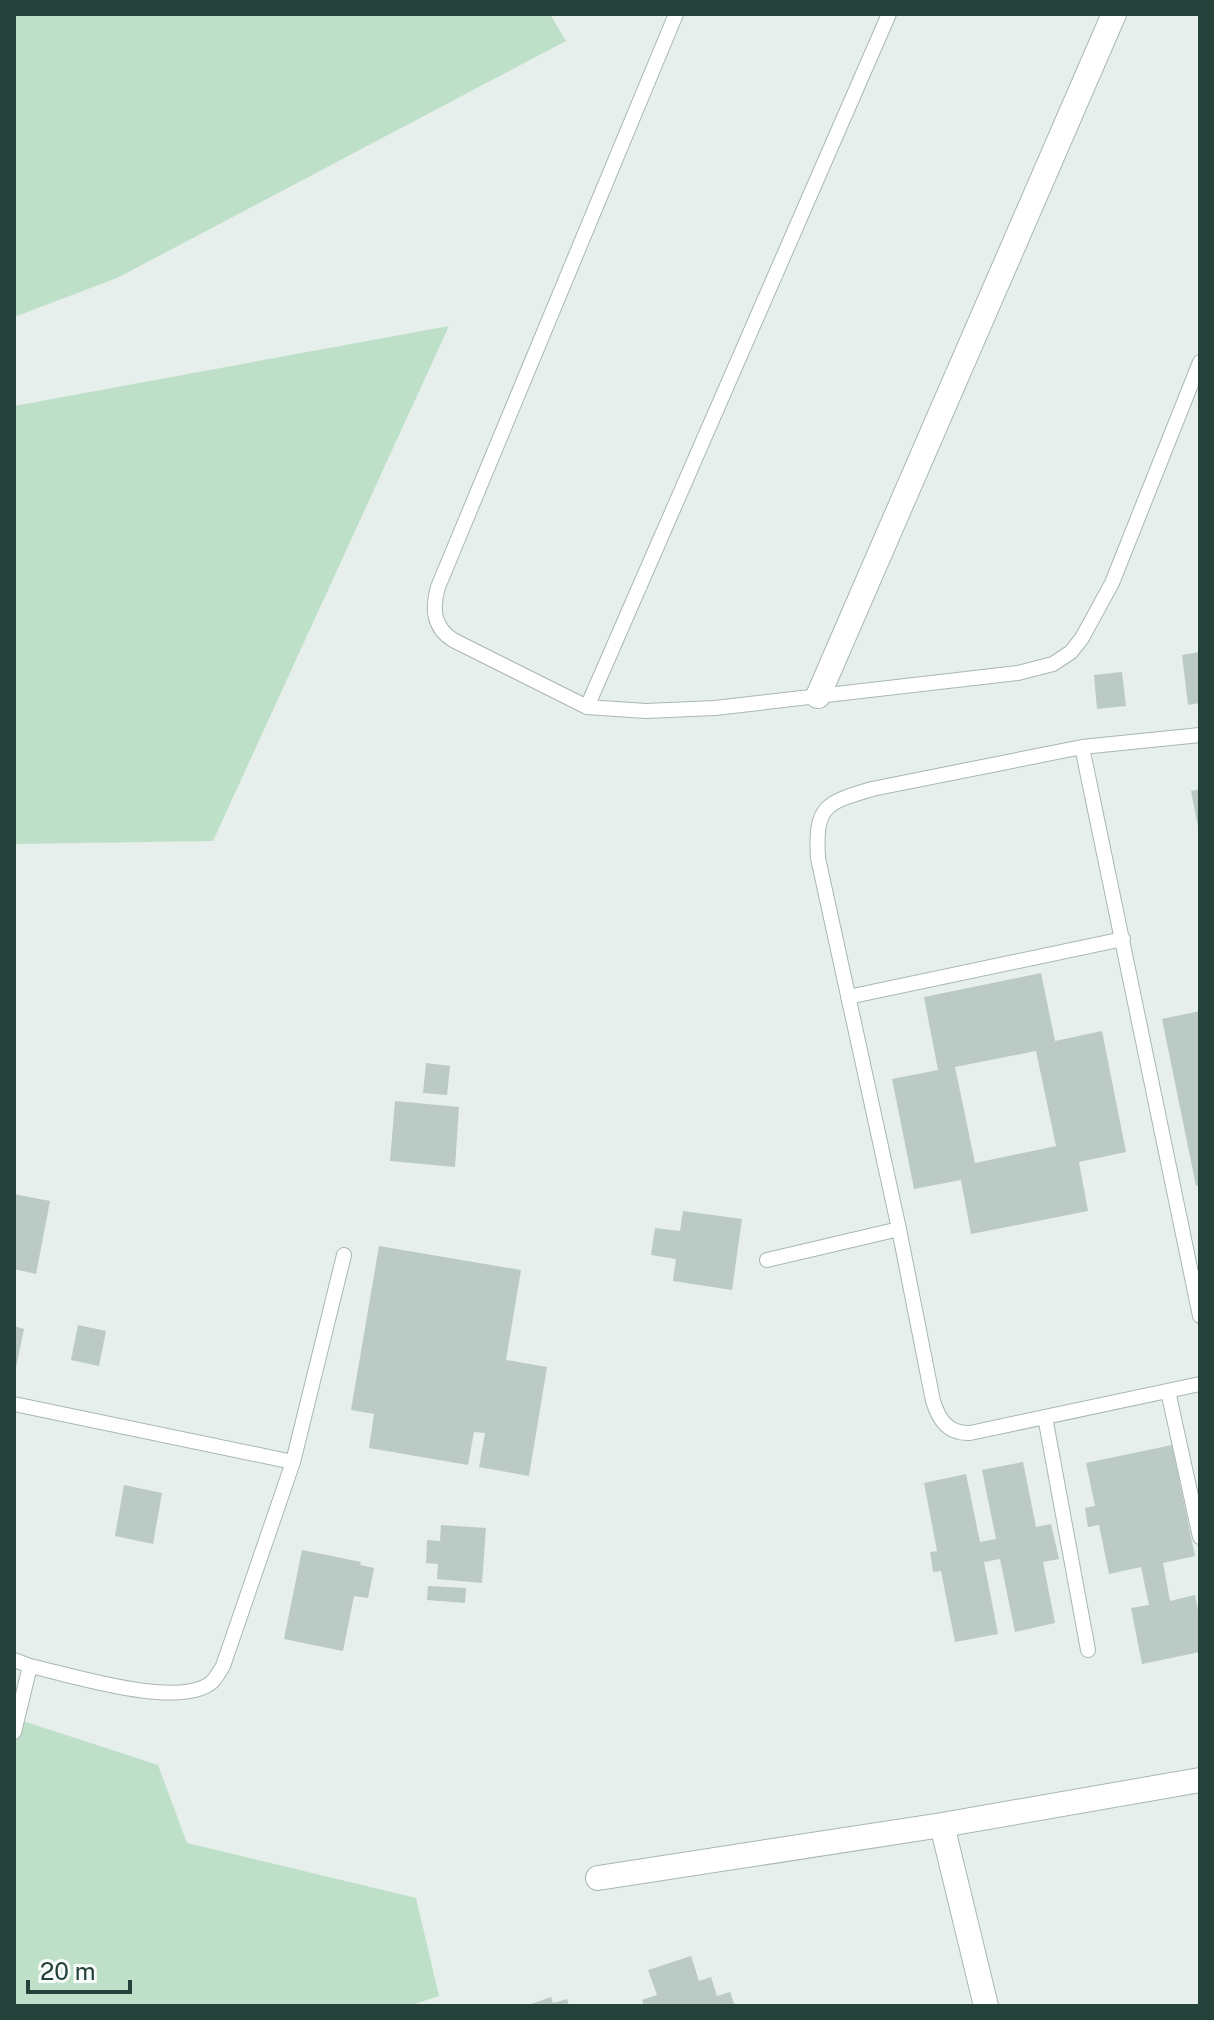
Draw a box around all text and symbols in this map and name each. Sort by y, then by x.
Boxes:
scale bar [28,1944,130,1994]
text: 20 m [40,1957,96,1985]

